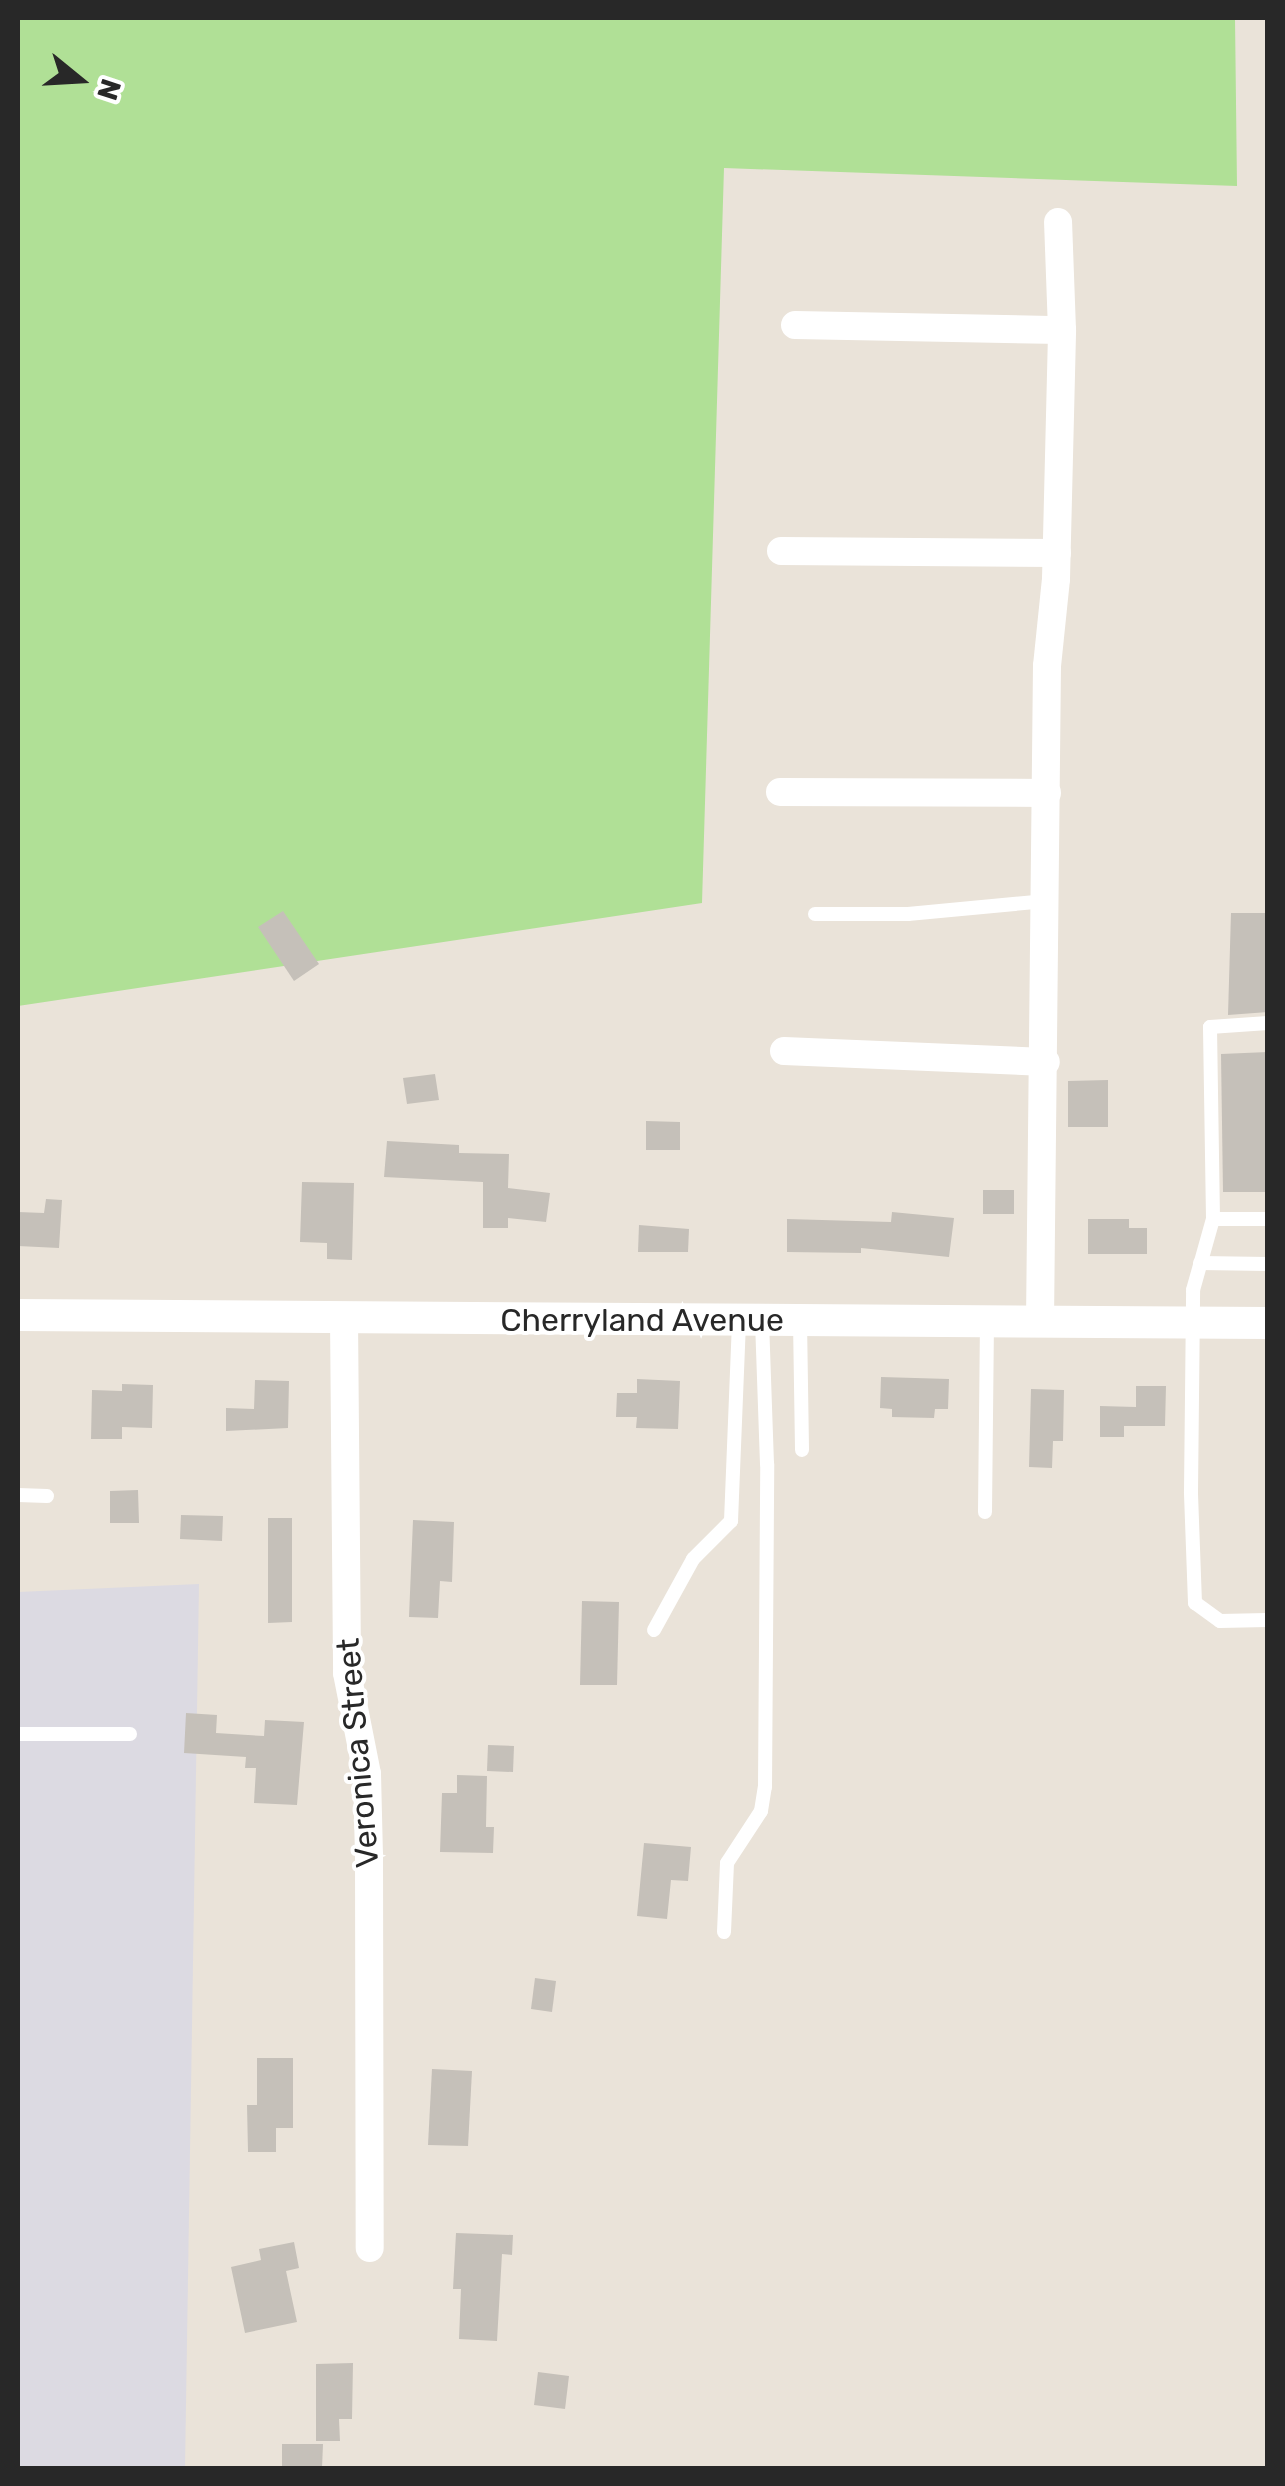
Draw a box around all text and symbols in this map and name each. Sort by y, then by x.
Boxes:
north arrow [30,30,130,130]
text: N [90,75,128,104]
street label: Cherryland Avenue [500,1301,784,1339]
street label: Veronica Street [329,1637,387,1869]

